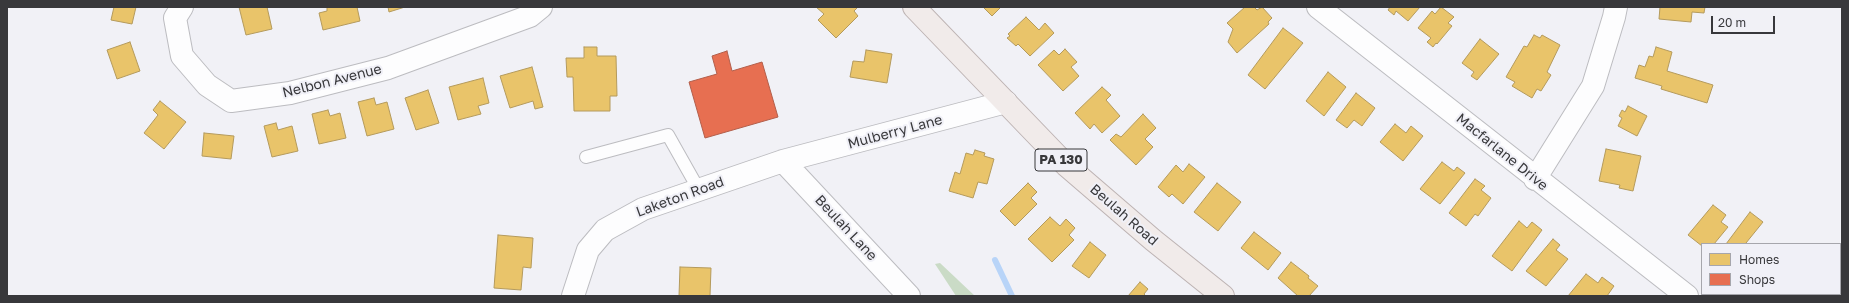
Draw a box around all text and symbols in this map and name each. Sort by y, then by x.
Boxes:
scale bar [1713,8,1777,34]
text: 20 m [1718,15,1746,30]
street label: Nelbon Avenue [281,61,383,101]
street label: Macfarlane Drive [1453,110,1551,194]
street label: Mulberry Lane [846,111,944,153]
road number: PA 130 [1035,149,1087,171]
street label: Laketon Road [634,173,726,221]
street label: Beulah Road [1087,181,1161,249]
street label: Beulah Lane [811,192,881,264]
legend [1701,243,1841,295]
text: Homes [1739,252,1779,267]
text: Shops [1739,272,1775,287]

